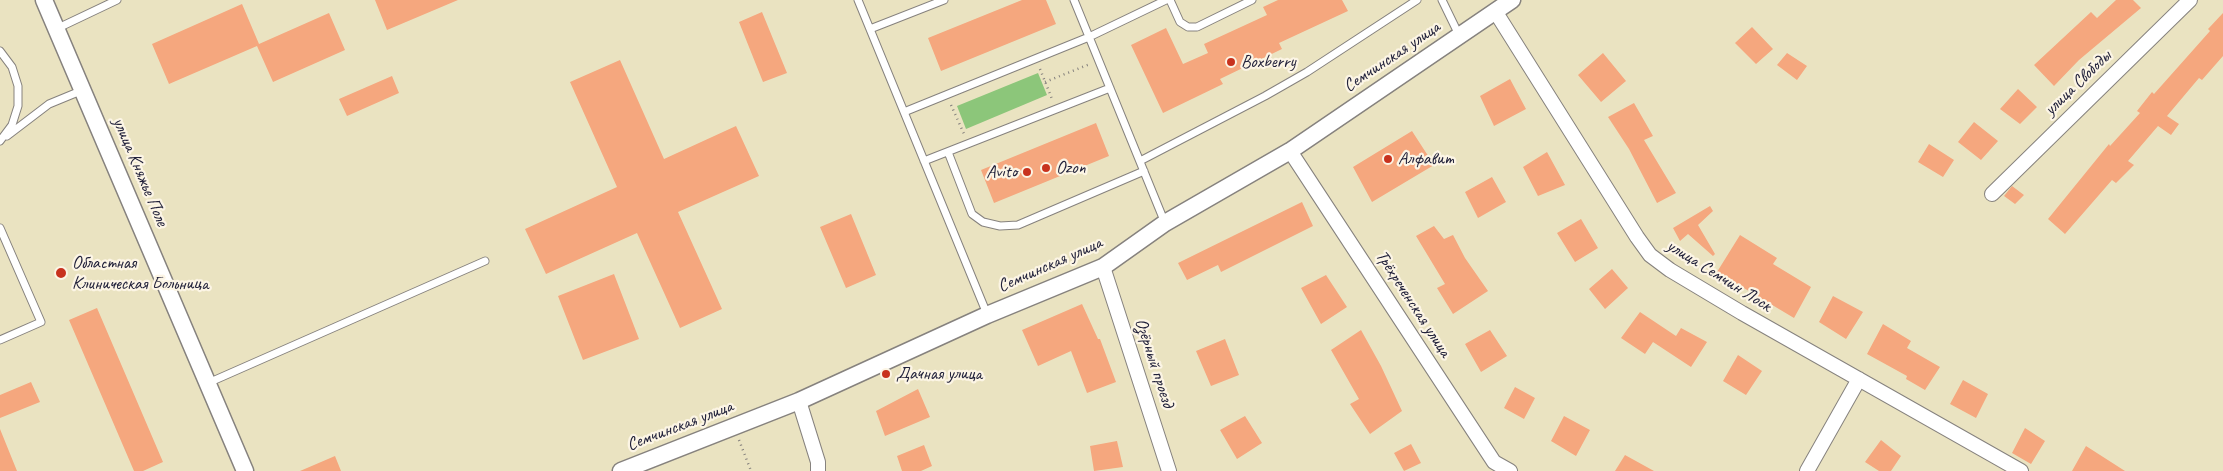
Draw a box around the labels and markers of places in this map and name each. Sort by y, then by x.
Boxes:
place label: Boxberry [1241,51,1296,73]
marker: Boxberry [1225,56,1237,68]
place label: Алфавит [1398,148,1453,170]
marker: Алфавит [1382,153,1394,165]
place label: Ozon [1056,157,1086,179]
place label: Avito [986,161,1017,183]
marker: Ozon [1040,162,1052,174]
marker: Avito [1021,166,1033,178]
place label: Областная Клиническая Больница [72,252,208,294]
marker: Областная Клиническая Больница [54,266,68,280]
place label: Дачная улица [896,363,982,385]
marker: Дачная улица [880,368,892,380]

